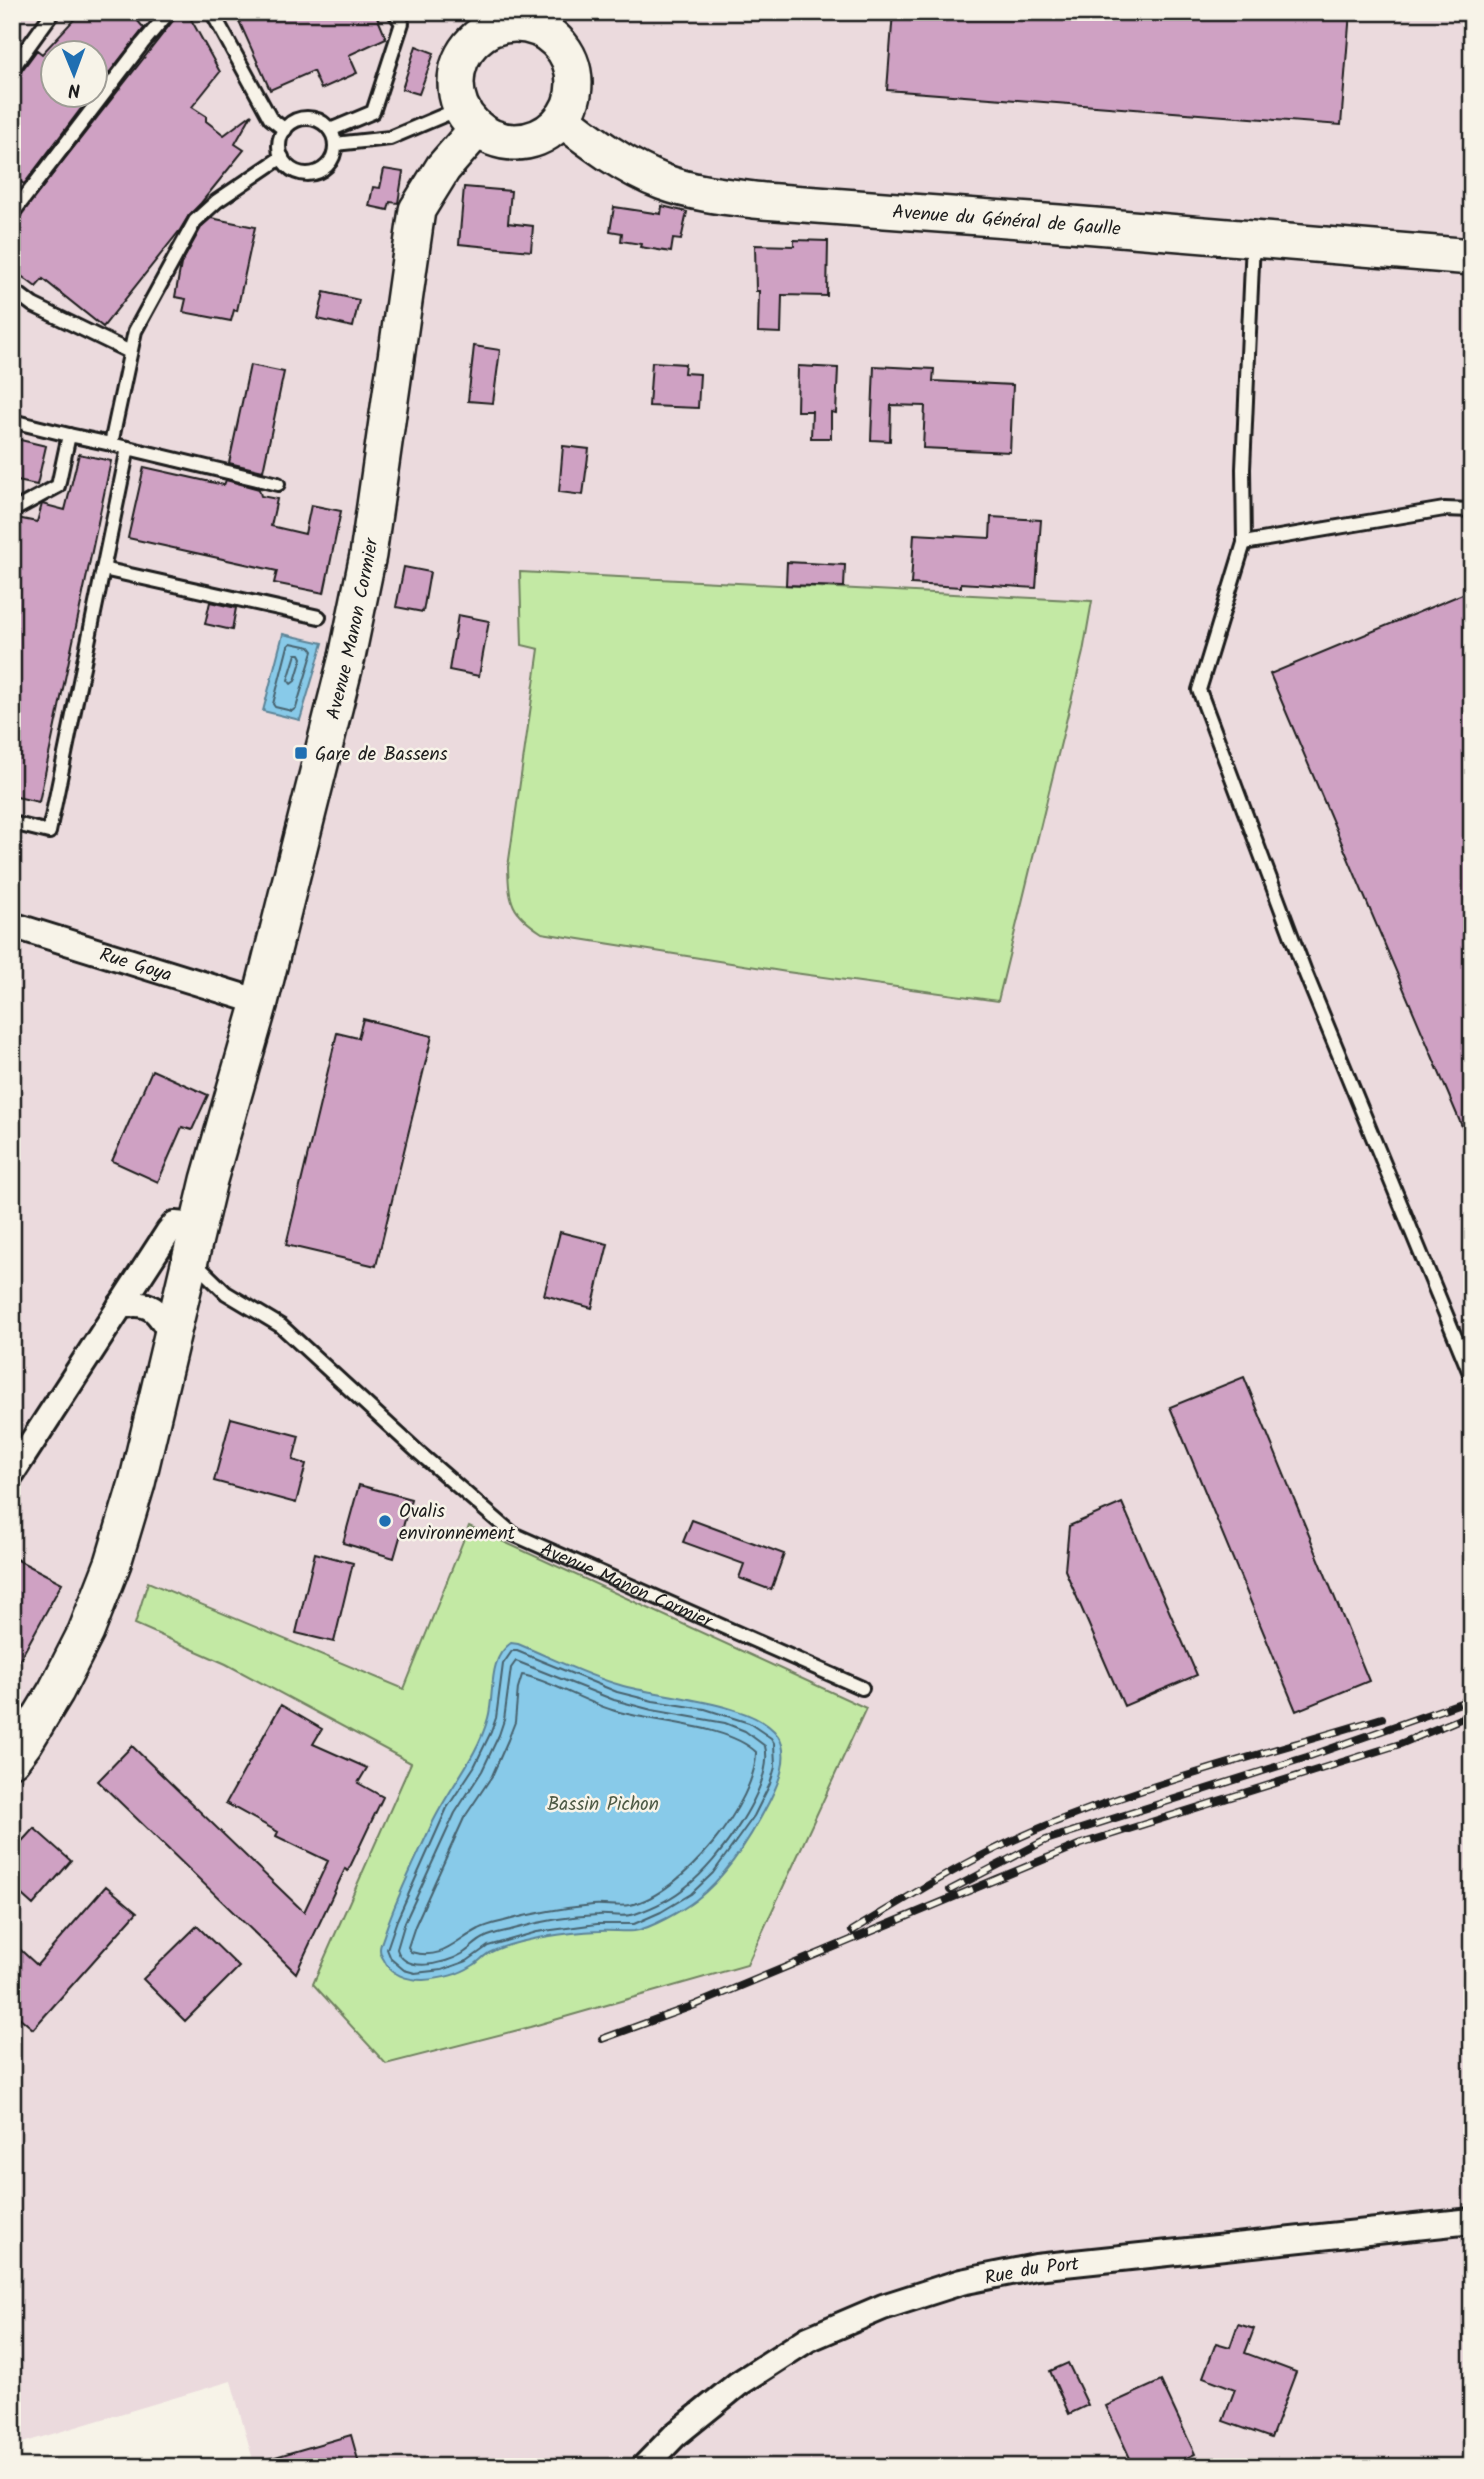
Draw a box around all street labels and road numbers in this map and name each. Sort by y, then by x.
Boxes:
street label: Avenue du Général de Gaulle [891,198,1122,245]
street label: Avenue Manon Cormier [319,535,387,723]
street label: Rue Goya [96,940,176,991]
street label: Avenue Manon Cormier [535,1535,718,1638]
street label: Rue du Port [982,2250,1081,2294]

